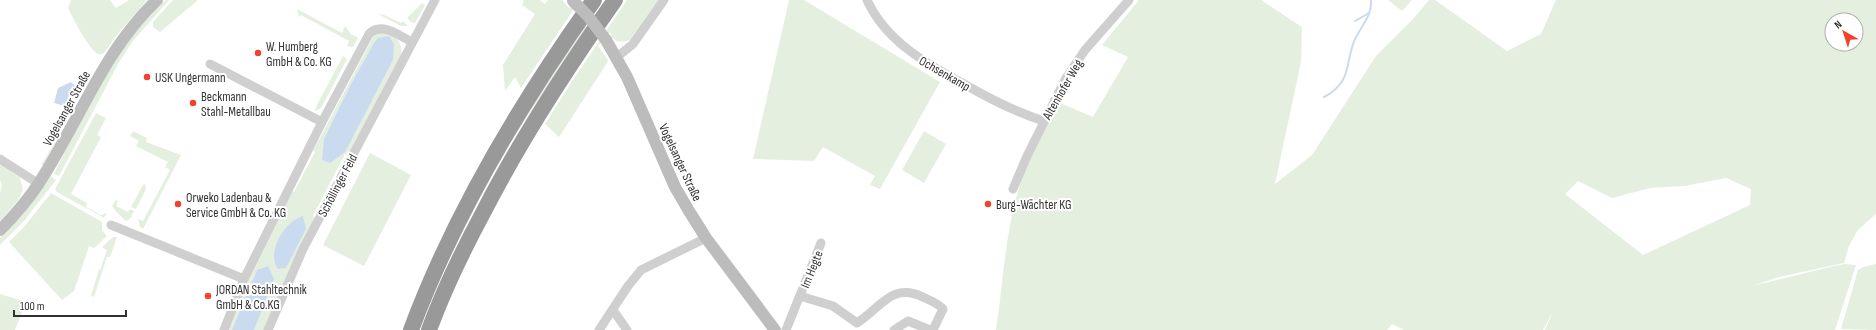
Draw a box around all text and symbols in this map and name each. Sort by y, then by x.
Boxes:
north arrow [1824,12,1864,52]
text: N [1832,18,1844,32]
place label: W. Humberg GmbH & Co. KG [266,39,332,70]
marker: W. Humberg GmbH & Co. KG [253,48,263,58]
street label: Ochsenkamp [916,53,973,95]
street label: Altenhofer Weg [1039,57,1087,123]
street label: Vogelsanger Straße [40,68,94,149]
place label: USK Ungermann [155,70,226,86]
marker: USK Ungermann [142,72,152,82]
place label: Beckmann Stahl-Metallbau [201,89,271,120]
marker: Beckmann Stahl-Metallbau [188,98,198,108]
street label: Vogelsanger Straße [655,121,705,204]
street label: Schöllinger Feld [315,151,361,220]
place label: Orweko Ladenbau & Service GmbH & Co. KG [186,190,286,221]
place label: Burg-Wächter KG [996,197,1072,213]
marker: Orweko Ladenbau & Service GmbH & Co. KG [173,199,183,209]
marker: Burg-Wächter KG [983,199,993,209]
street label: Im Hegte [797,248,827,290]
place label: JORDAN Stahltechnik GmbH & Co.KG [215,282,307,313]
marker: JORDAN Stahltechnik GmbH & Co.KG [203,291,213,301]
scale bar [14,292,126,318]
text: 100 m [20,299,45,314]

